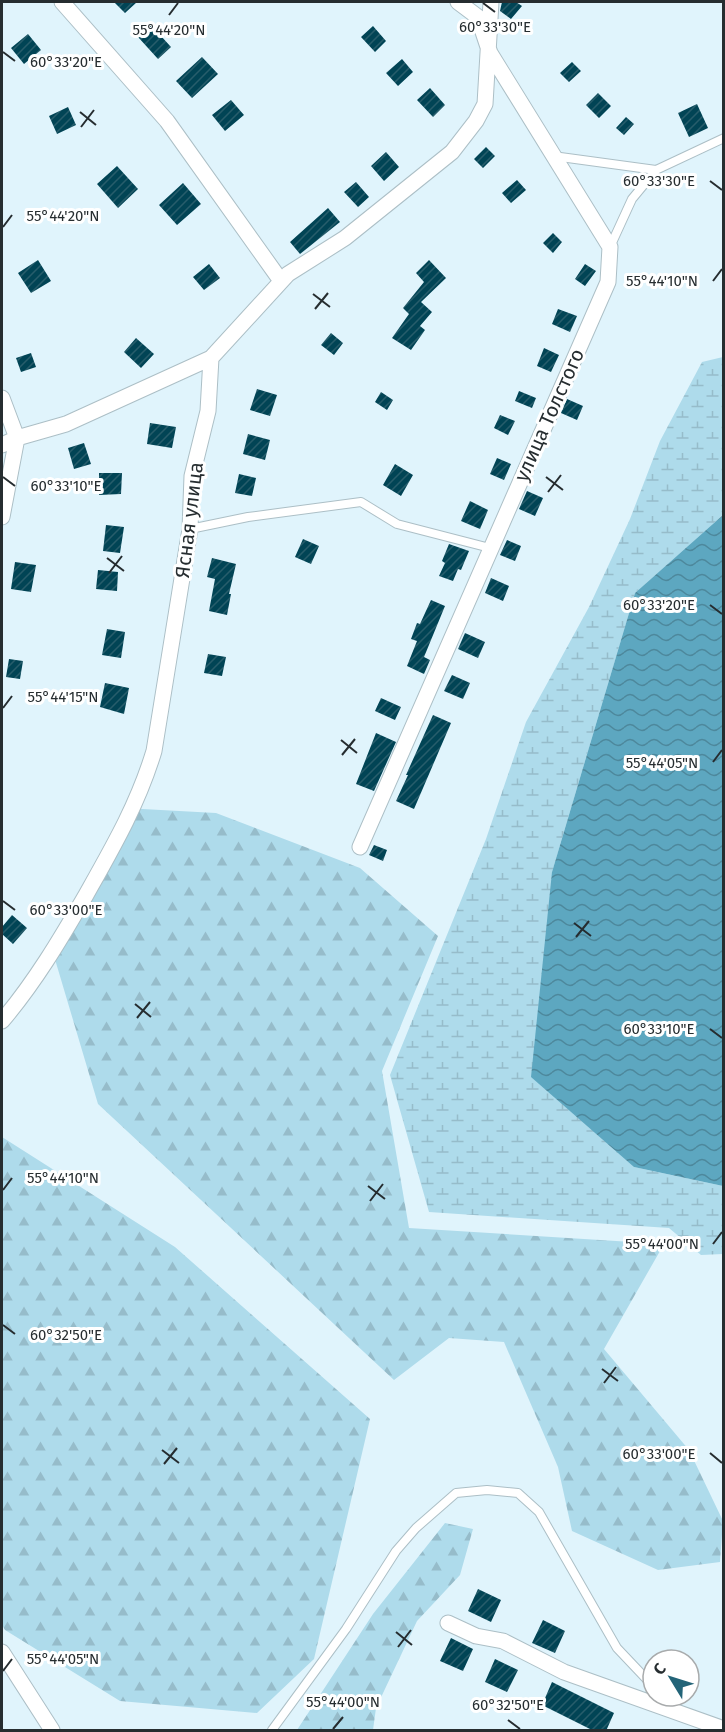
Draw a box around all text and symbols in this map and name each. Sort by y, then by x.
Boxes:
text: 60°33'30"E [459,18,531,36]
text: 55°44'20"N [132,21,206,39]
text: 60°33'20"E [30,53,102,71]
text: 60°33'30"E [623,172,695,190]
text: 55°44'20"N [26,207,100,225]
text: 55°44'10"N [626,272,698,290]
street label: улица Толстого [509,345,589,485]
street label: Ясная улица [170,461,208,579]
text: 60°33'10"E [30,477,102,495]
text: 60°33'20"E [623,596,695,614]
text: 55°44'15"N [28,688,98,706]
text: 55°44'05"N [626,754,698,772]
text: 60°33'00"E [30,901,102,919]
text: 60°33'10"E [623,1020,695,1038]
text: 55°44'10"N [27,1169,99,1187]
text: 55°44'00"N [625,1235,699,1253]
text: 60°32'50"E [30,1326,102,1344]
text: 60°33'00"E [623,1445,695,1463]
north arrow [641,1648,701,1708]
text: 55°44'05"N [27,1650,99,1668]
text: С [649,1659,670,1679]
text: 55°44'00"N [306,1693,380,1711]
text: 60°32'50"E [472,1696,544,1714]

